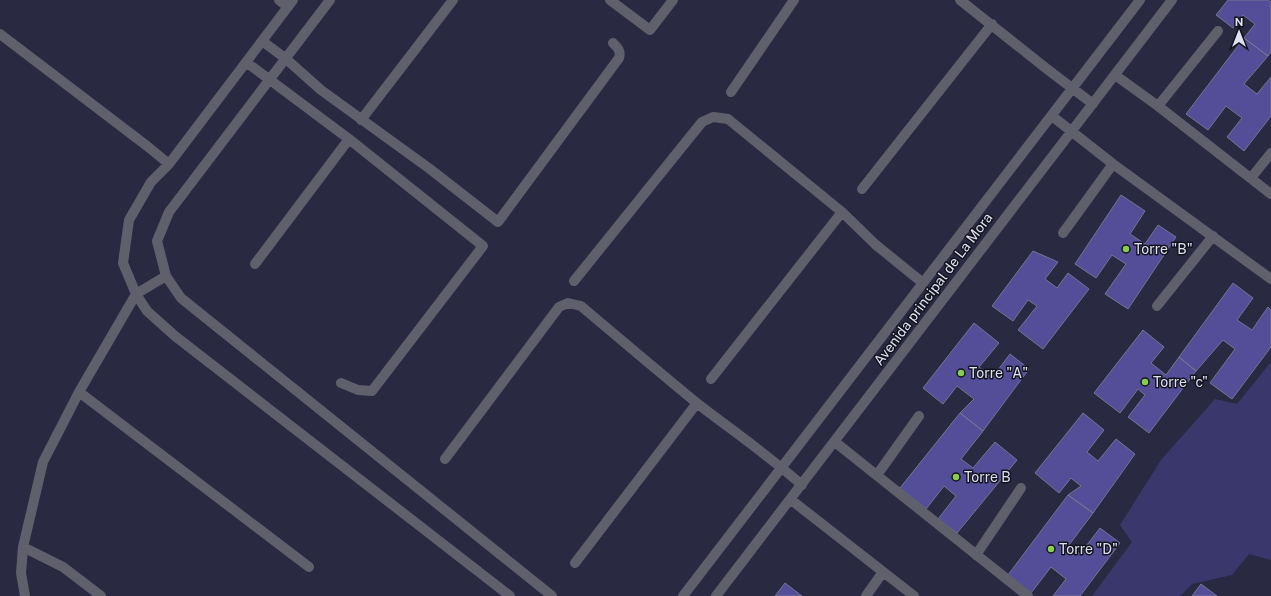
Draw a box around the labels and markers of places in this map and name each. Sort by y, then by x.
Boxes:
place label: Torre "B" [1134,241,1193,257]
marker: Torre "B" [1121,244,1131,254]
place label: Torre "A" [969,365,1028,381]
marker: Torre "A" [956,368,966,378]
place label: Torre "c" [1153,374,1208,390]
marker: Torre "c" [1140,377,1150,387]
place label: Torre B [964,469,1011,485]
marker: Torre B [951,472,961,482]
place label: Torre "D" [1059,541,1118,557]
marker: Torre "D" [1046,544,1056,554]

